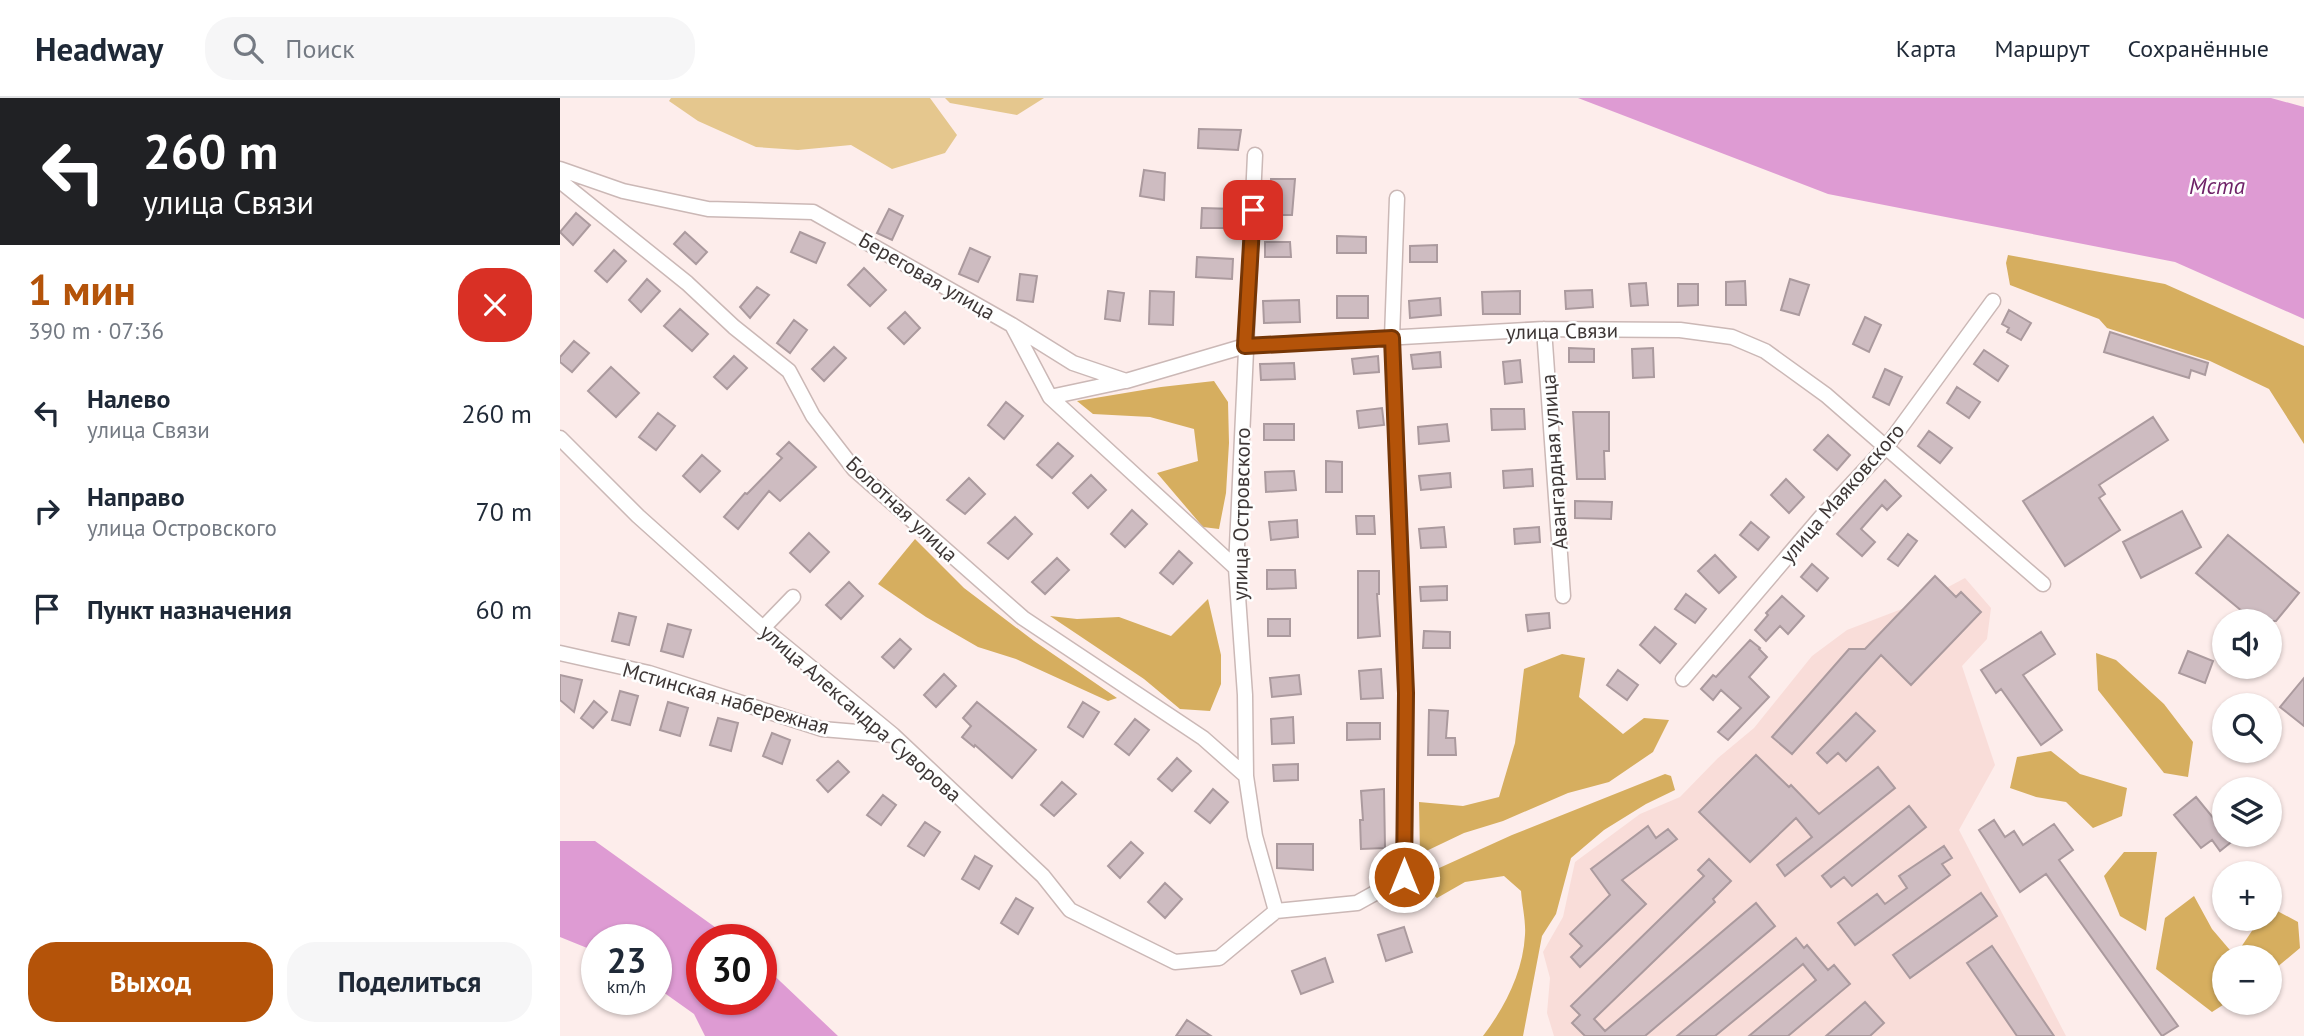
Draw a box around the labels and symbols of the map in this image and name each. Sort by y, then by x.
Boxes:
water label: Мста [2189,171,2245,200]
pin [1223,180,1283,240]
street label: Береговая улица [854,226,1000,326]
street label: улица Связи [1506,317,1618,345]
street label: Авангардная улица [1534,373,1574,551]
street label: улица Маяковского [1774,417,1910,569]
street label: улица Островского [1226,427,1256,601]
street label: Болотная улица [840,450,964,568]
street label: улица Александра Суворова [755,618,967,808]
street label: Мстинская набережная [620,656,832,740]
position arrow [1367,840,1441,914]
speed limit sign: 30 [686,924,777,1015]

